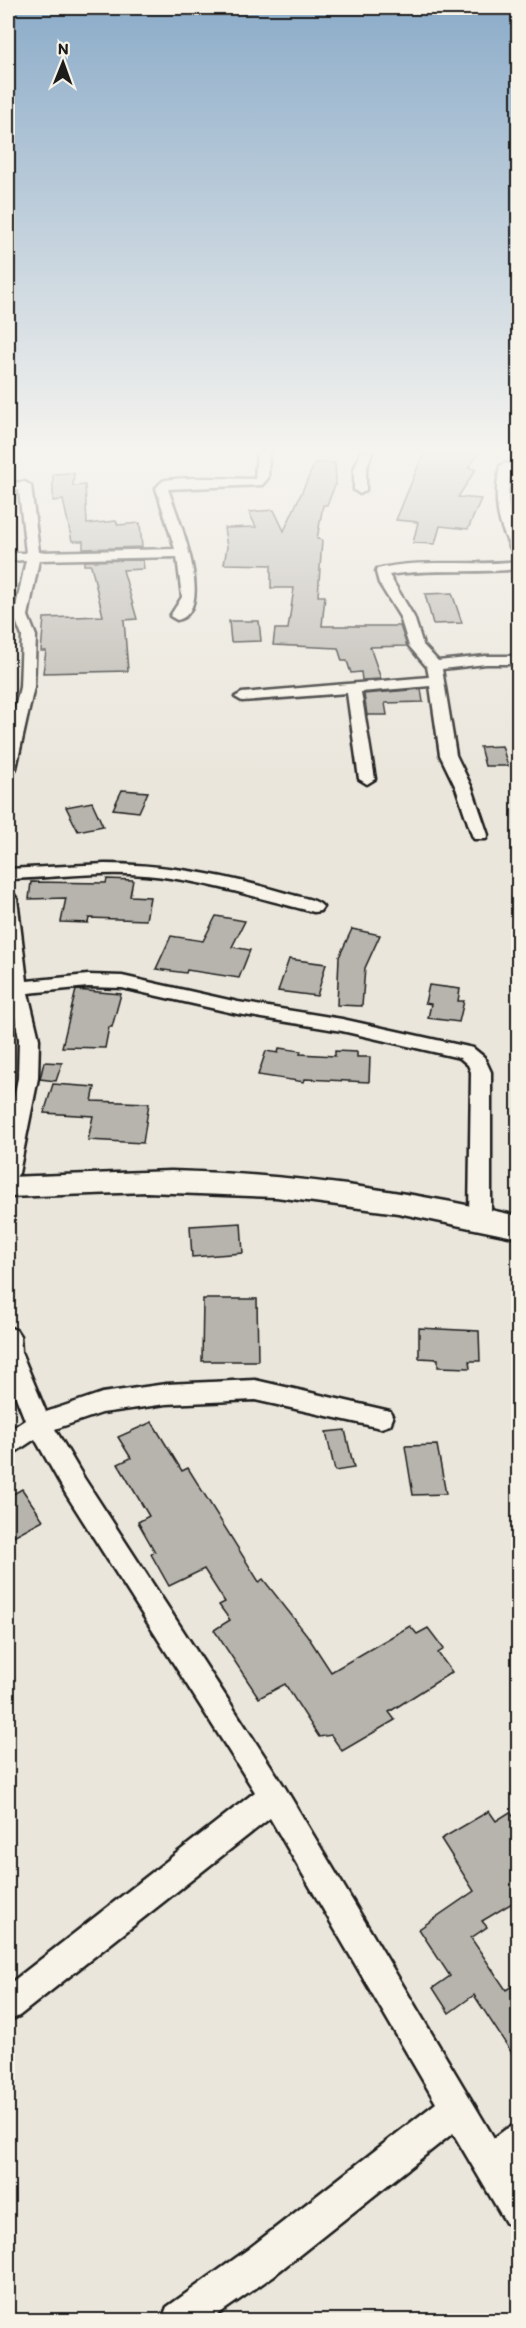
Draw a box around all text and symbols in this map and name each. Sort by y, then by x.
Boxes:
north arrow [33,33,93,93]
text: N [58,39,69,58]

